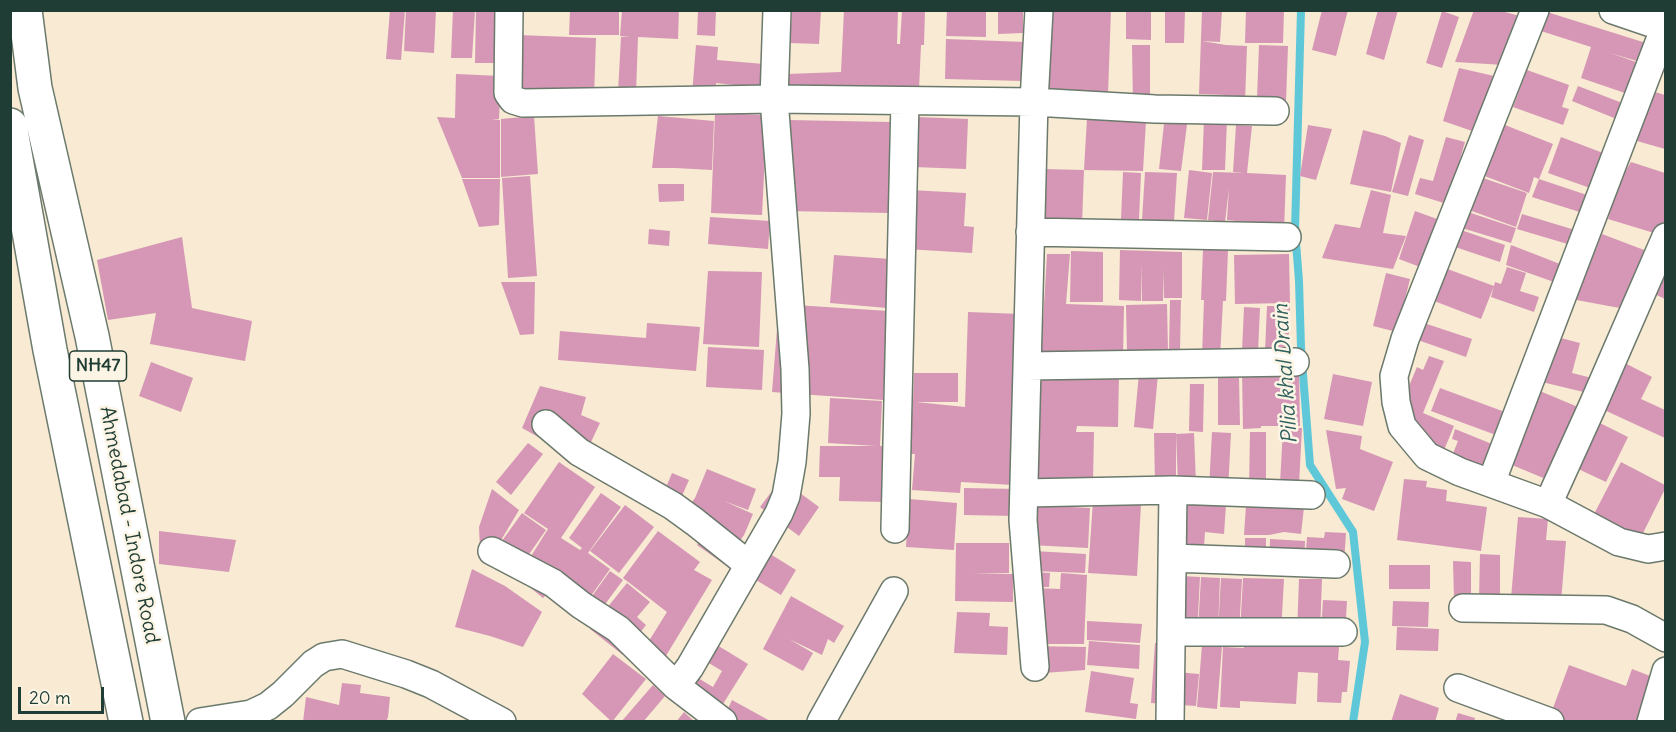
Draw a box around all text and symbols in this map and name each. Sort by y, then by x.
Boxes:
water label: Pilia khal Drain [1269,303,1303,445]
road number: NH47 [70,351,126,381]
street label: Ahmedabad - Indore Road [94,404,164,646]
scale bar [21,675,106,713]
text: 20 m [29,686,71,709]

